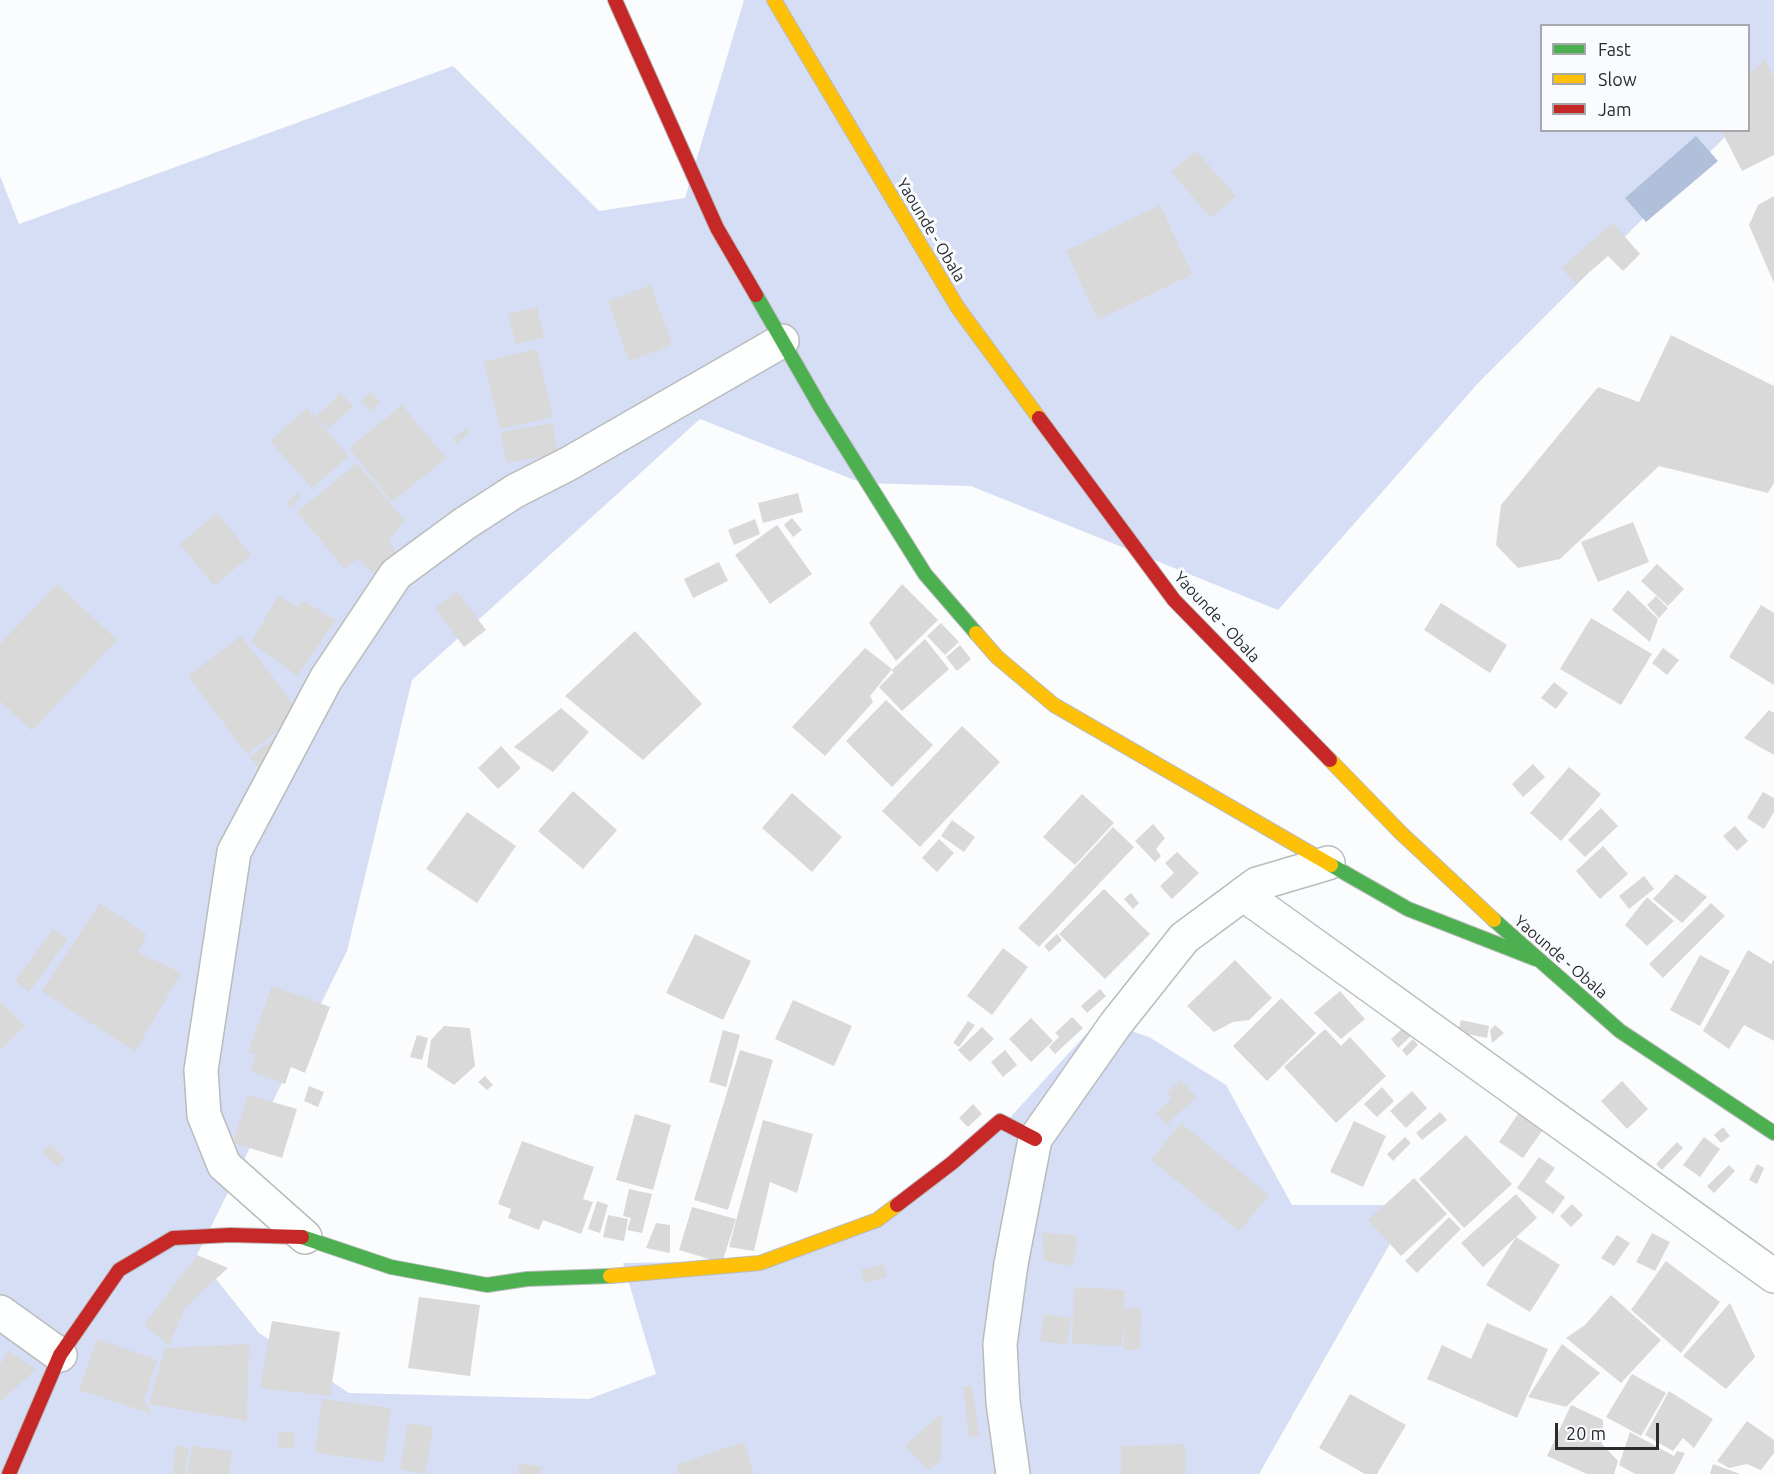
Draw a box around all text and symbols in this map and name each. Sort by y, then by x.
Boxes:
legend [1540,24,1750,132]
text: Fast [1598,39,1631,59]
text: Slow [1598,69,1637,89]
text: Jam [1598,99,1632,119]
street label: Yaounde - Obala [893,175,969,285]
street label: Yaounde - Obala [1170,568,1264,666]
street label: Yaounde - Obala [1510,911,1612,1003]
scale bar [1558,1411,1662,1449]
text: 20 m [1566,1423,1606,1443]

